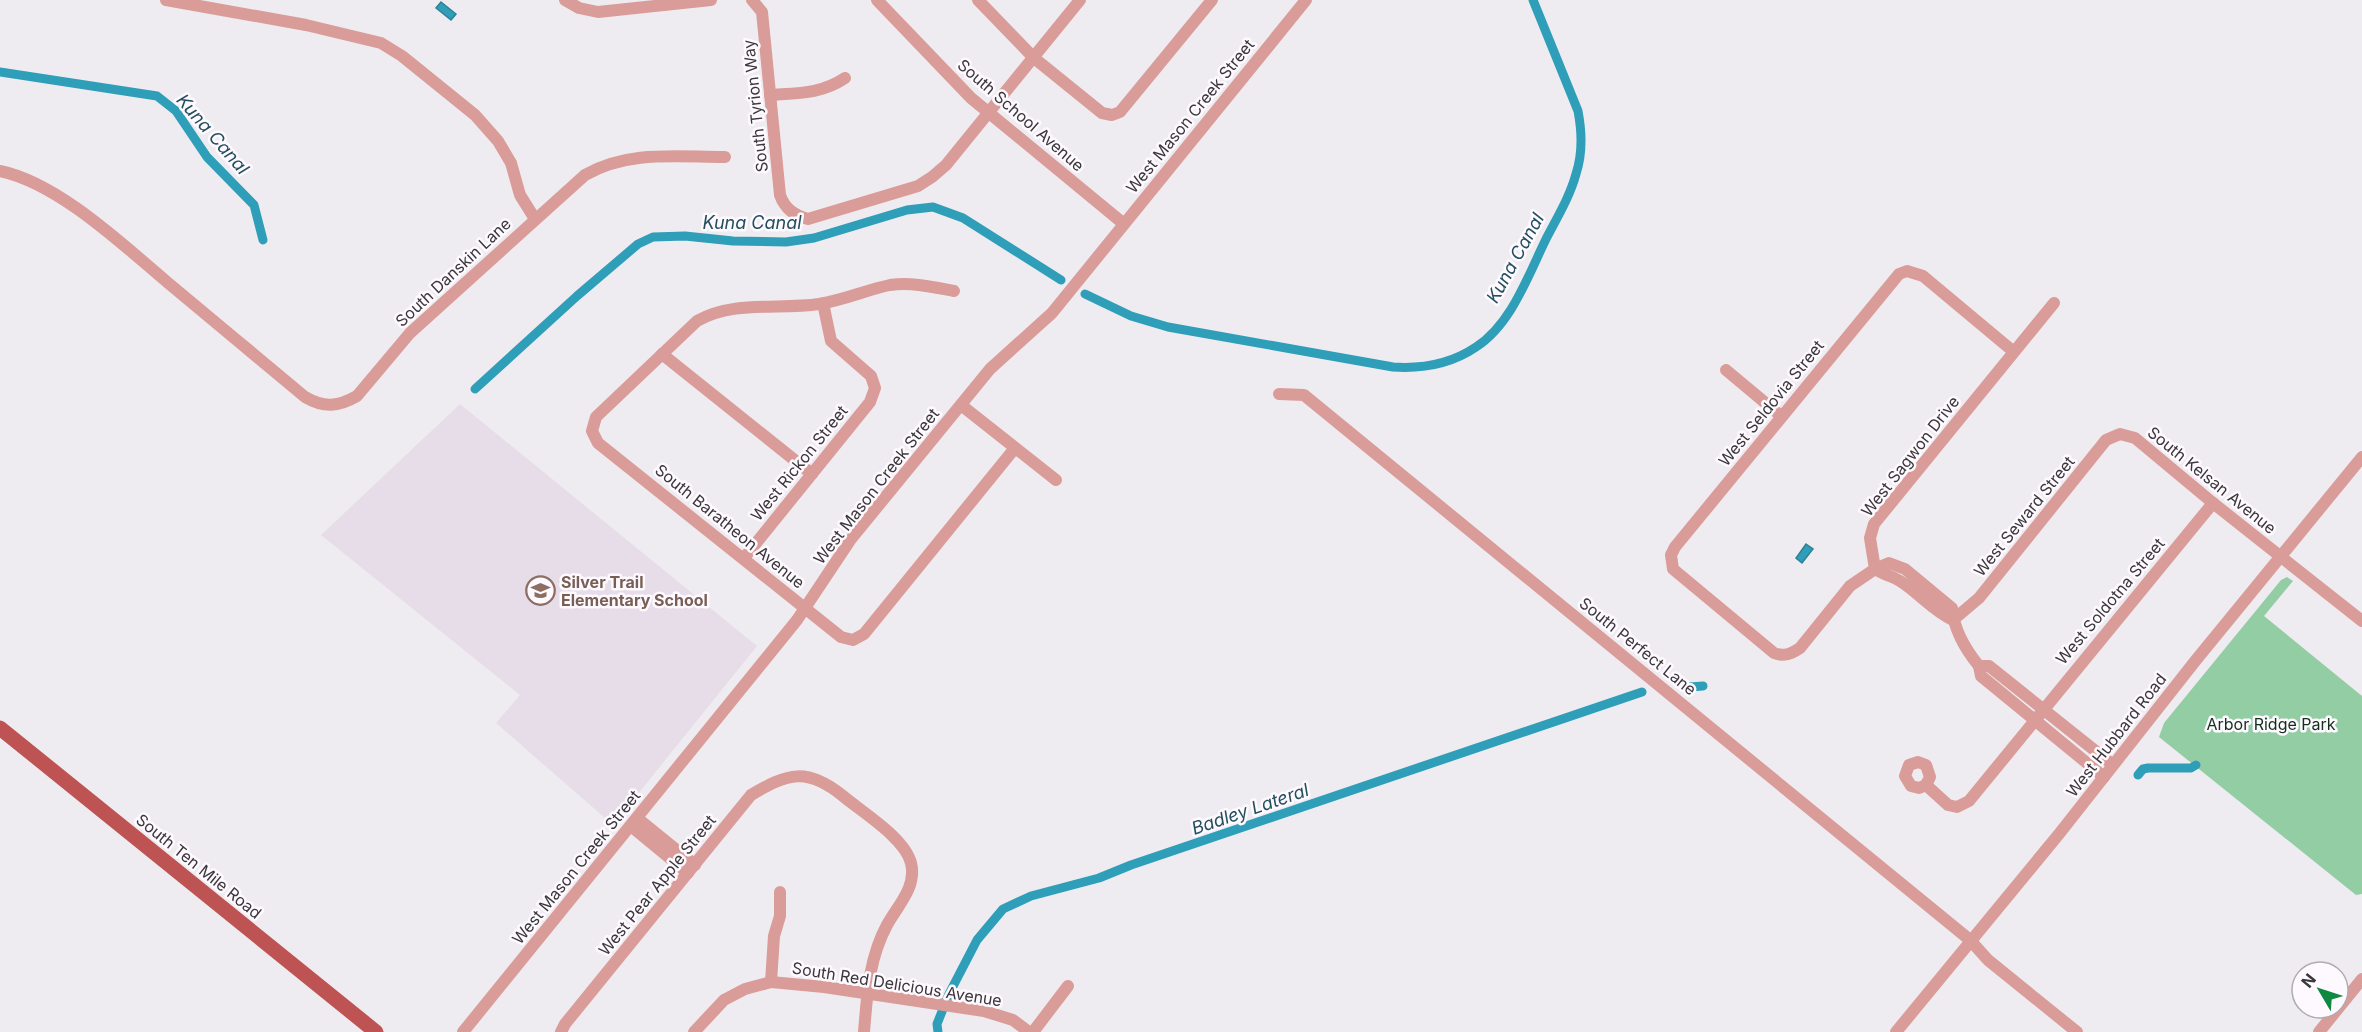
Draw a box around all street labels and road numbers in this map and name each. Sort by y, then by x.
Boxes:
street label: West Mason Creek Street [1122,35,1258,197]
street label: South Tyrion Way [738,39,772,173]
street label: South School Avenue [954,55,1088,175]
street label: South Danskin Lane [391,213,515,331]
street label: West Seldovia Street [1714,336,1828,470]
street label: West Sagwon Drive [1857,392,1963,520]
street label: West Rickon Street [746,401,852,525]
street label: West Mason Creek Street [809,404,943,568]
street label: South Kelsan Avenue [2144,422,2280,538]
street label: West Seward Street [1969,452,2079,580]
street label: South Baratheon Avenue [651,459,809,593]
street label: West Soldotna Street [2051,534,2169,668]
street label: South Perfect Lane [1575,593,1701,699]
street label: West Hubbard Road [2062,669,2170,801]
street label: West Mason Creek Street [508,786,644,948]
street label: South Ten Mile Road [132,809,266,923]
street label: West Pear Apple Street [594,811,720,959]
street label: South Red Delicious Avenue [791,958,1003,1010]

